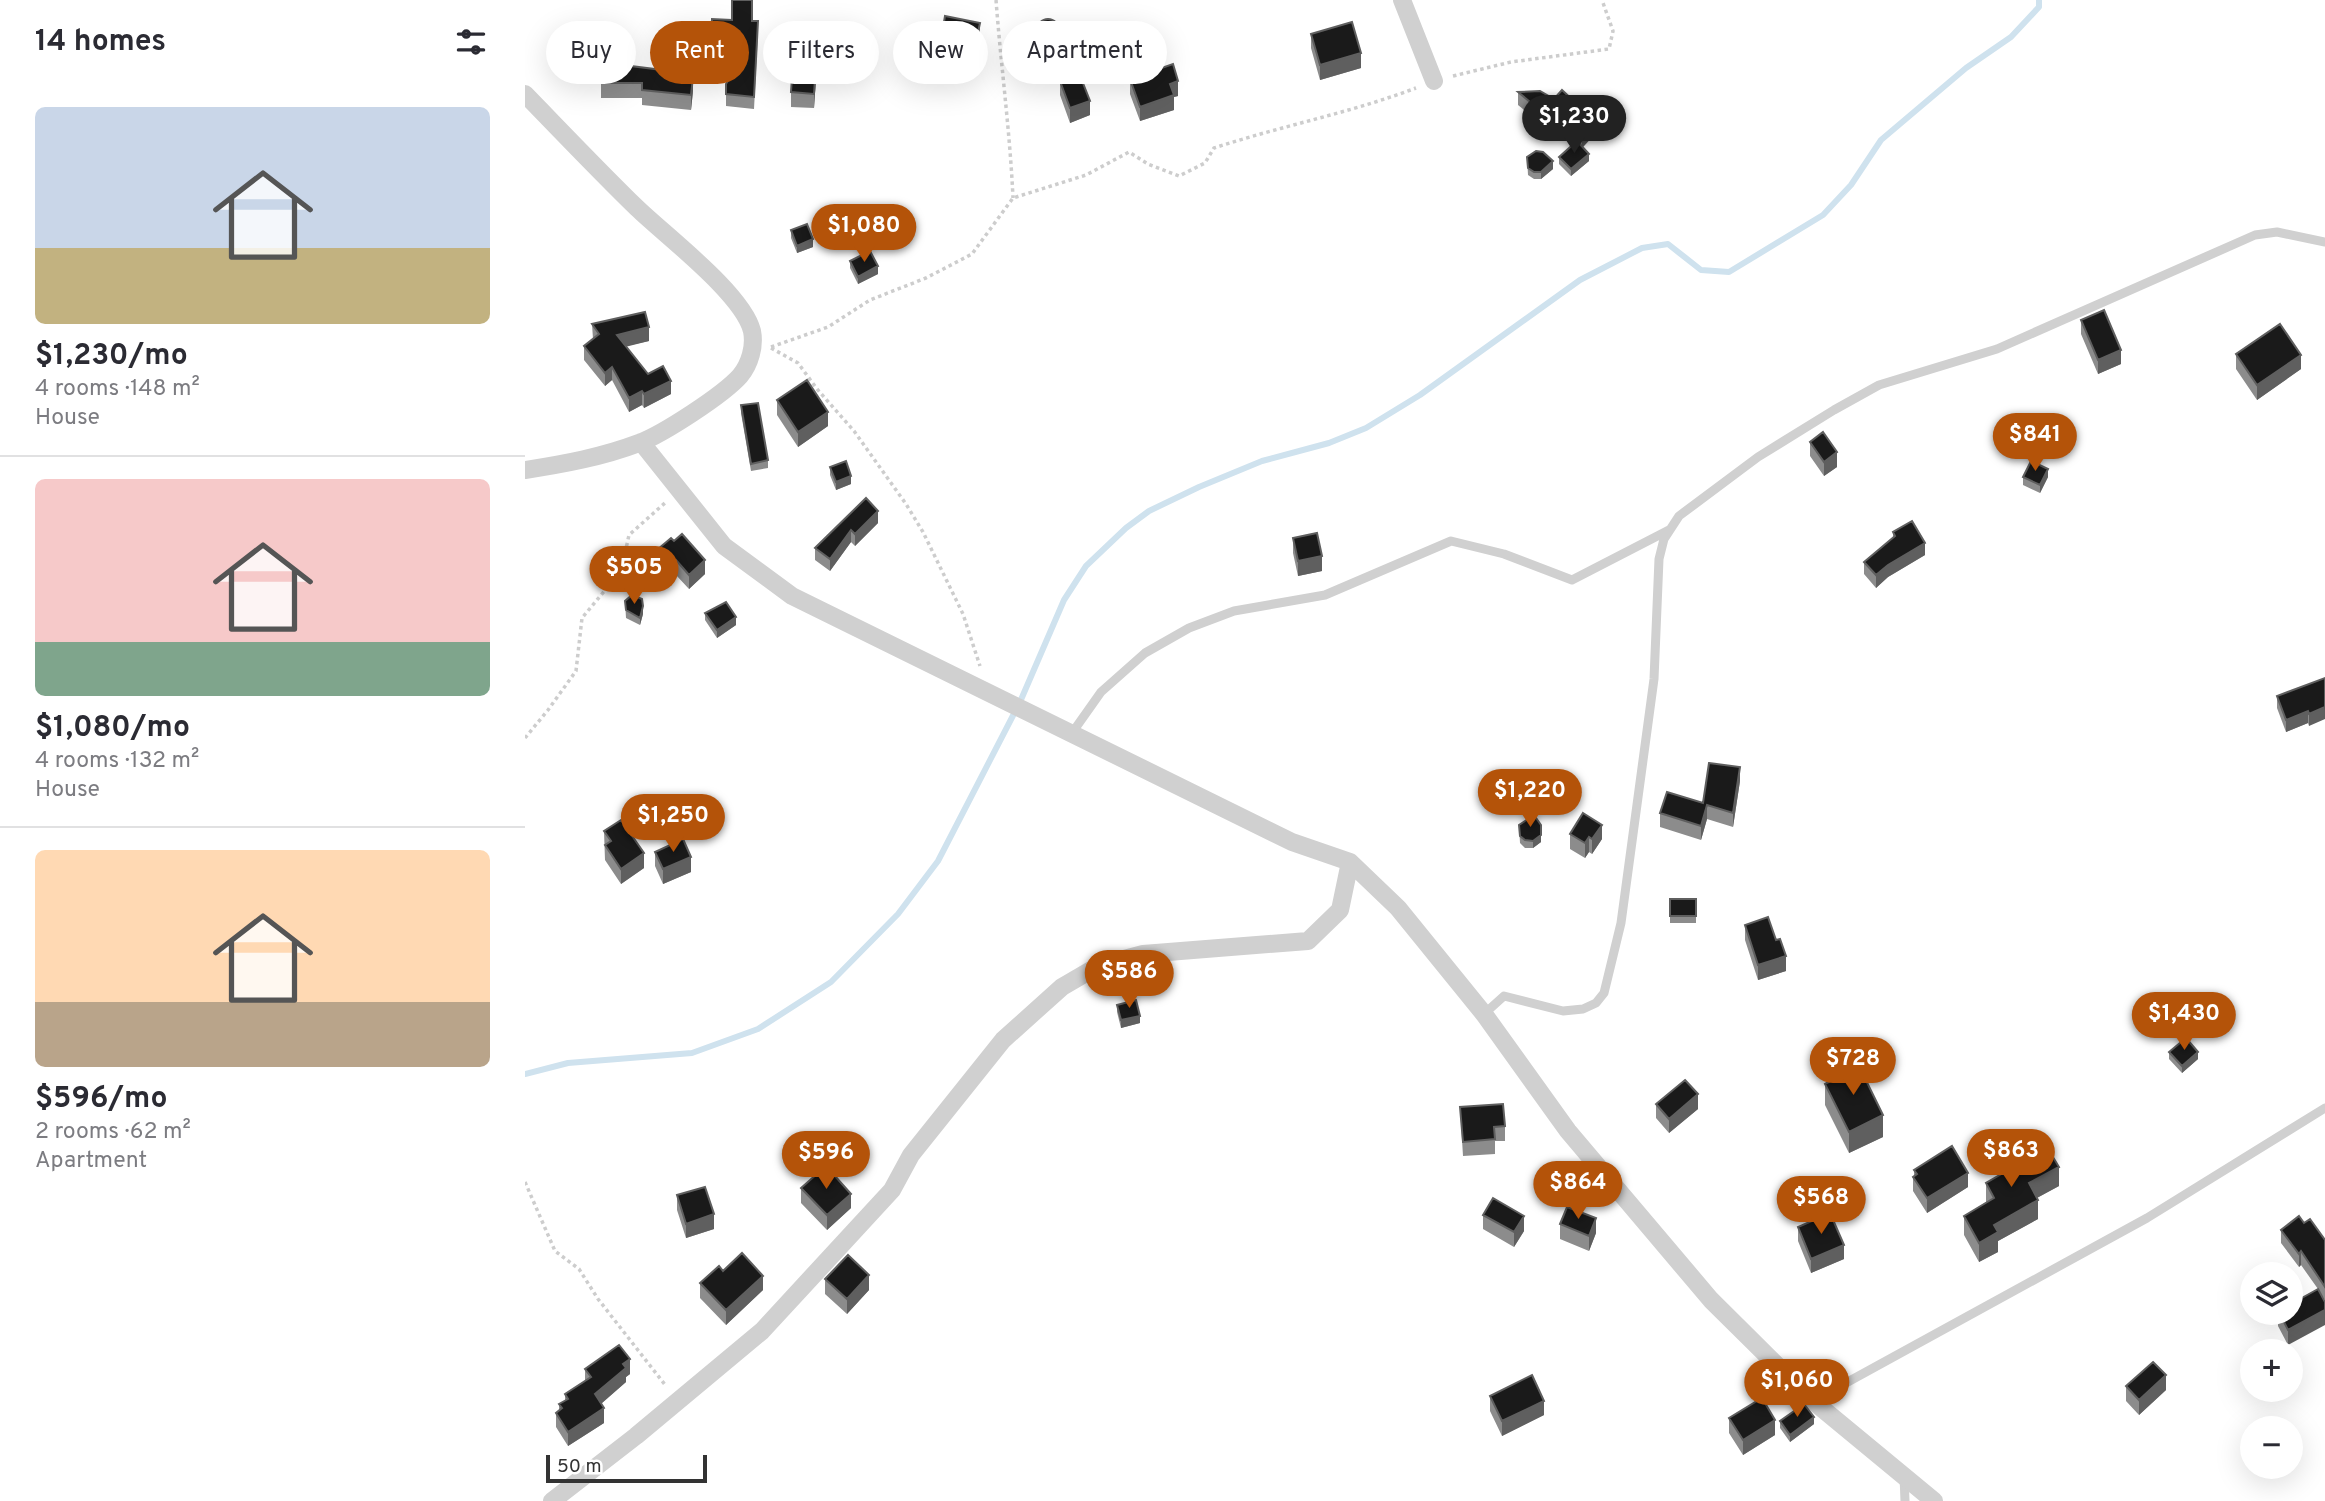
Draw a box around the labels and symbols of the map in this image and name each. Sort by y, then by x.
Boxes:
pin: $1,230 [1517,96,1631,155]
pin: $1,080 [807,204,921,264]
pin: $841 [1994,414,2076,473]
pin: $505 [593,546,675,606]
pin: $1,220 [1473,770,1587,829]
pin: $1,250 [616,794,730,854]
pin: $586 [1088,950,1170,1010]
pin: $1,430 [2127,992,2241,1052]
pin: $728 [1812,1038,1894,1097]
pin: $863 [1970,1130,2052,1189]
pin: $596 [785,1132,867,1191]
pin: $864 [1537,1162,1619,1221]
pin: $568 [1780,1176,1862,1236]
pin: $1,060 [1740,1360,1854,1419]
scale bar [546,1452,707,1484]

